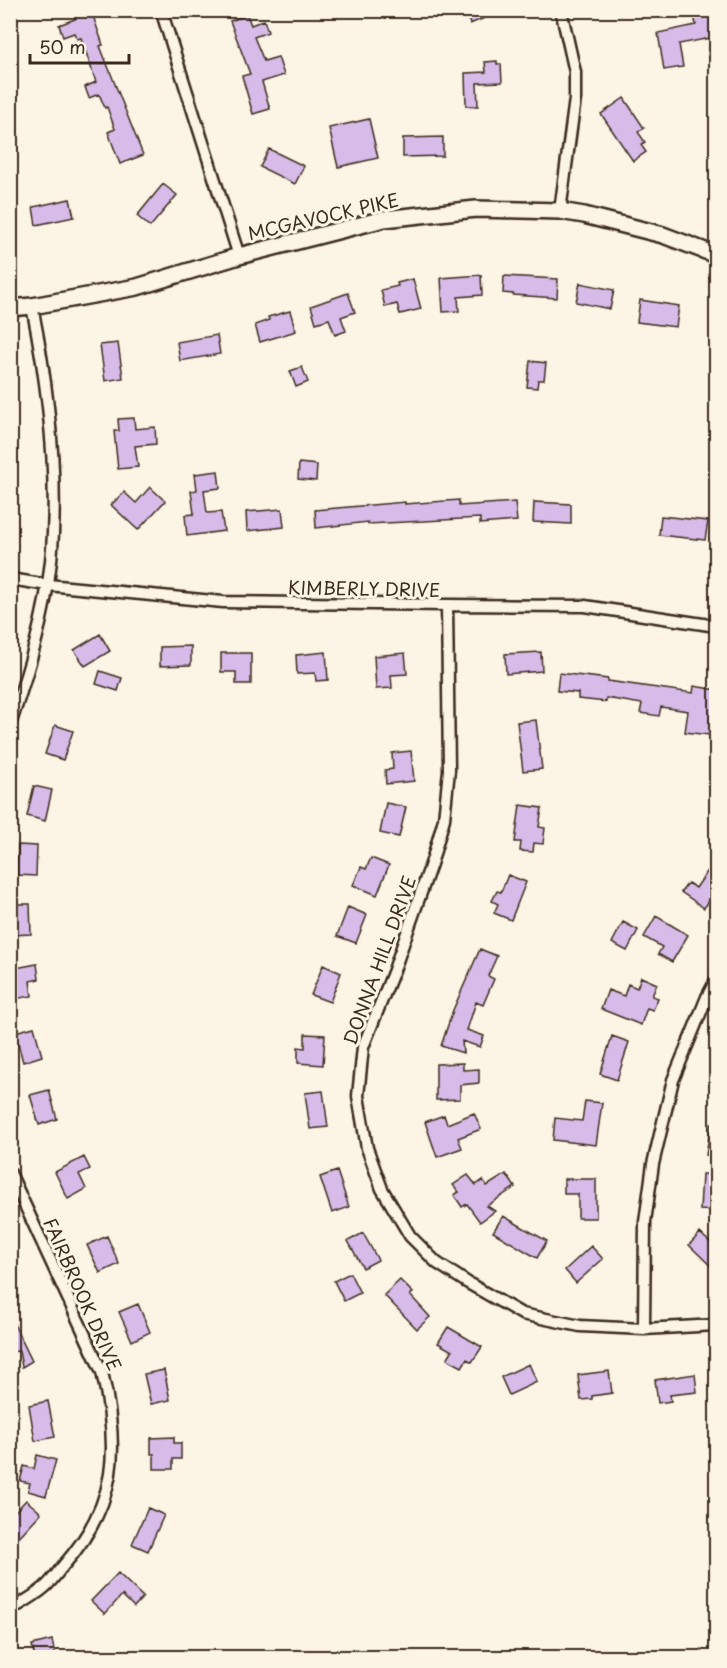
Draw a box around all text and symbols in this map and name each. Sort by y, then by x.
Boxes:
scale bar [30,27,129,65]
text: 50 m [39,33,86,60]
street label: MCGAVOCK PIKE [245,186,401,246]
street label: KIMBERLY DRIVE [288,573,440,603]
street label: DONNA HILL DRIVE [336,872,422,1048]
street label: FAIRBROOK DRIVE [37,1213,129,1375]

